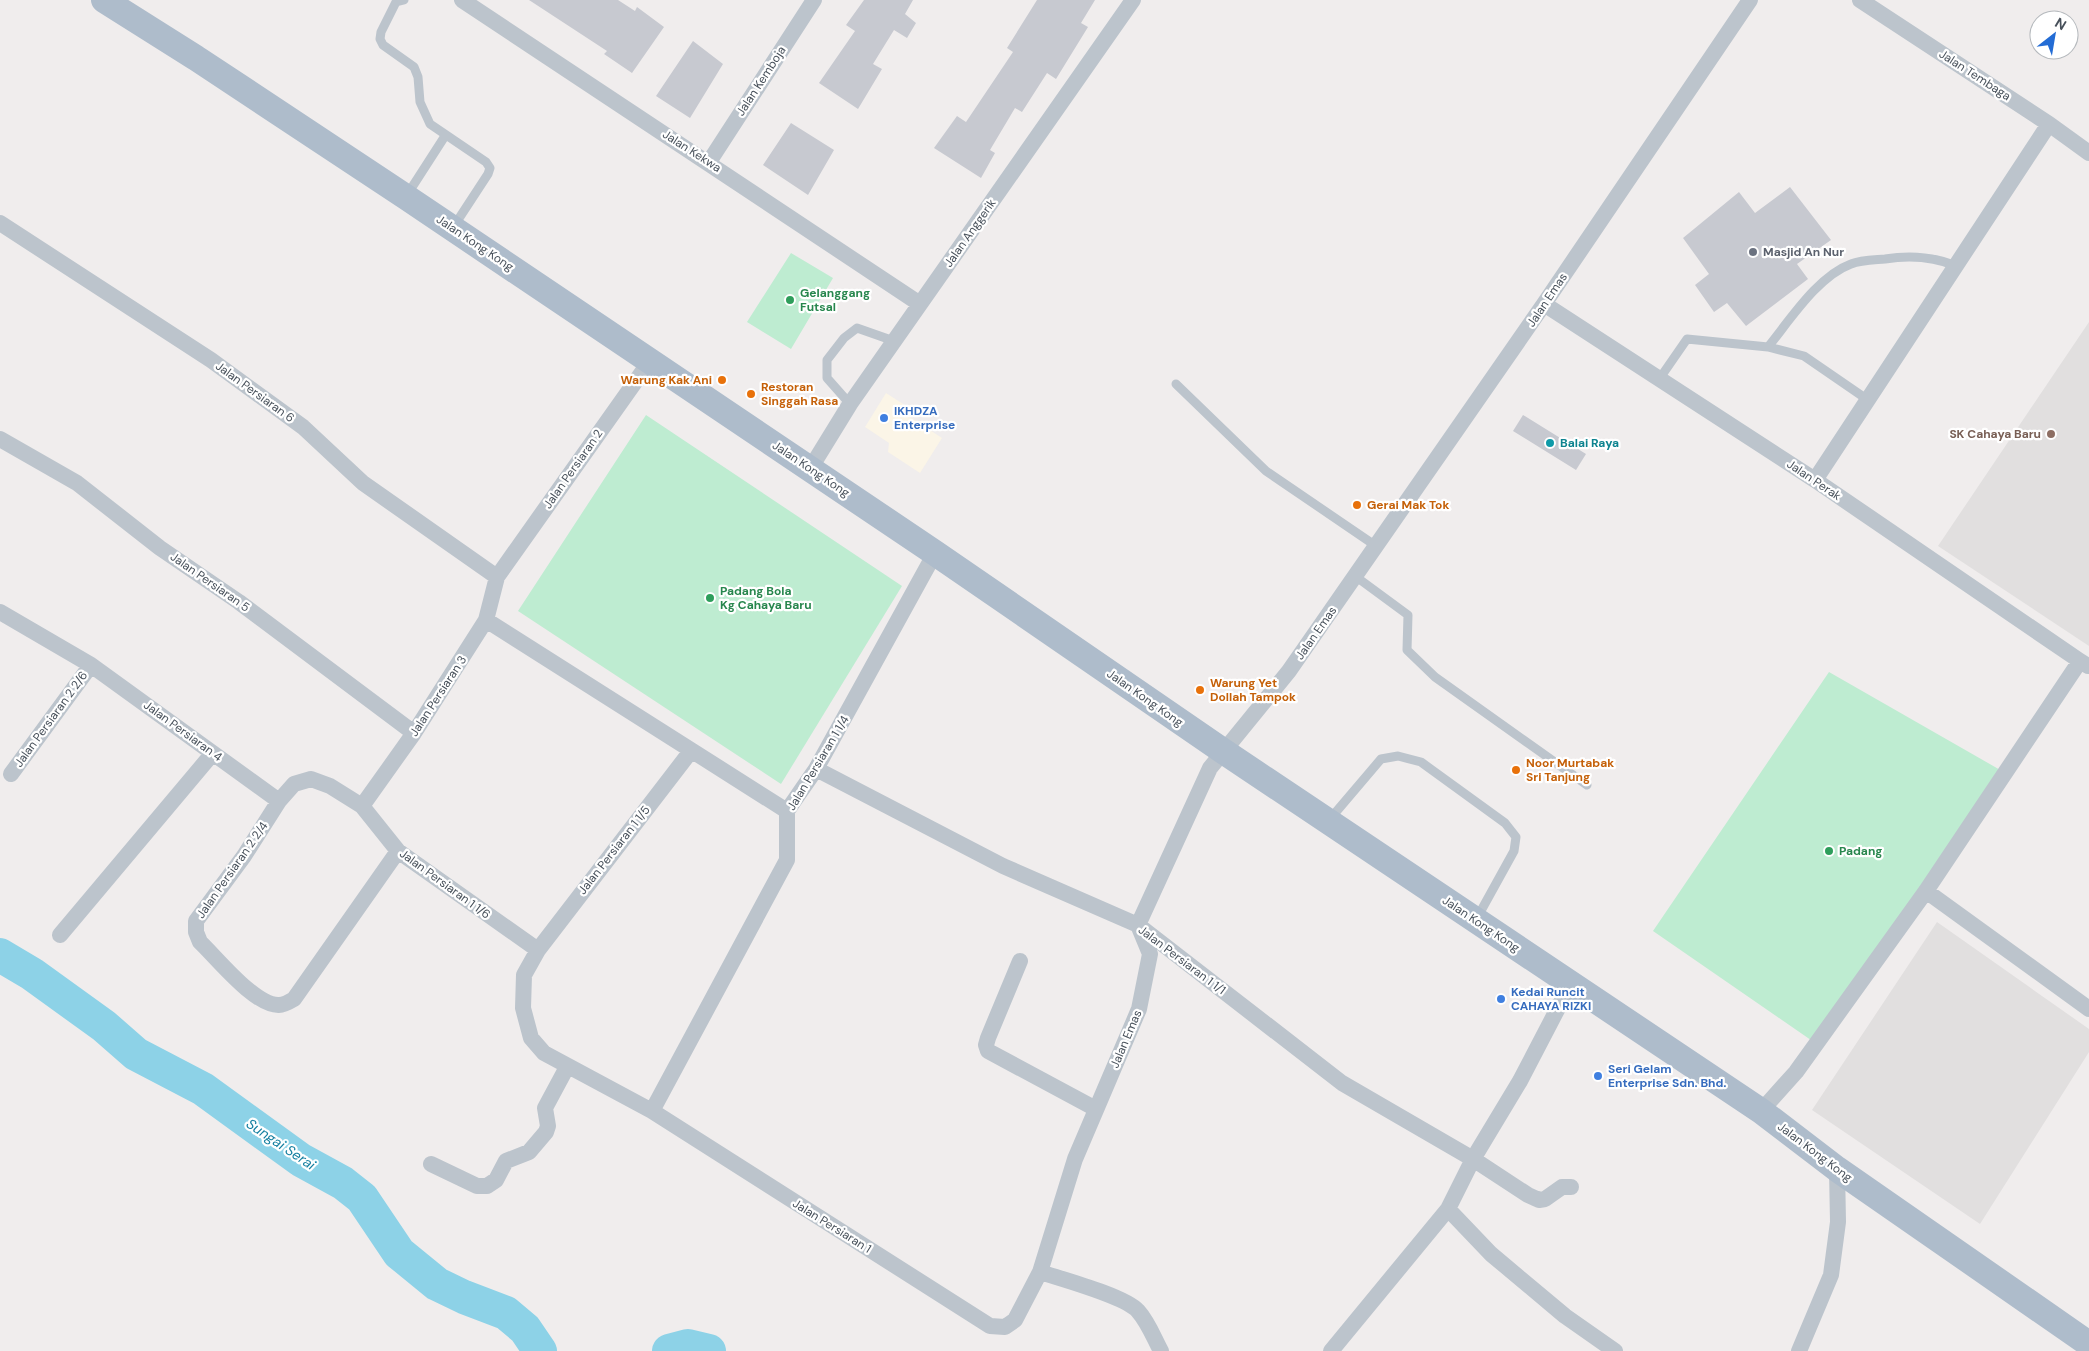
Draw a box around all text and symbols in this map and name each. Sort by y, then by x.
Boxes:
north arrow [2029,10,2079,60]
text: N [2052,14,2070,34]
street label: Jalan Kemboja [732,43,790,119]
street label: Jalan Tembaga [1936,46,2014,104]
street label: Jalan Kekwa [660,126,724,176]
street label: Jalan Anggerik [940,196,1000,270]
street label: Jalan Kong Kong [433,211,517,275]
place label: Masjid An Nur [1763,244,1844,260]
marker: Masjid An Nur [1747,246,1759,258]
street label: Jalan Emas [1523,270,1571,330]
place label: Gelanggang Futsal [800,285,870,315]
marker: Gelanggang Futsal [784,294,796,306]
street label: Jalan Persiaran 6 [212,358,298,426]
place label: Warung Kak Ani [620,372,712,388]
marker: Warung Kak Ani [716,374,728,386]
place label: Restoran Singgah Rasa [761,379,838,409]
marker: Restoran Singgah Rasa [745,388,757,400]
place label: IKHDZA Enterprise [894,403,955,433]
marker: IKHDZA Enterprise [878,412,890,424]
street label: Jalan Persiaran 2 [540,426,606,512]
place label: SK Cahaya Baru [1949,426,2041,442]
marker: SK Cahaya Baru [2045,428,2057,440]
place label: Balai Raya [1560,435,1619,451]
street label: Jalan Kong Kong [769,437,853,501]
marker: Balai Raya [1544,437,1556,449]
street label: Jalan Perak [1784,456,1844,504]
place label: Gerai Mak Tok [1367,497,1449,513]
marker: Gerai Mak Tok [1351,499,1363,511]
street label: Jalan Persiaran 5 [167,549,253,615]
place label: Padang Bola Kg Cahaya Baru [720,583,812,613]
marker: Padang Bola Kg Cahaya Baru [704,592,716,604]
street label: Jalan Emas [1292,603,1340,663]
street label: Jalan Persiaran 3 [406,653,470,739]
street label: Jalan Kong Kong [1104,666,1187,730]
street label: Jalan Persiaran 2 2/6 [11,668,91,770]
place label: Warung Yet Dollah Tampok [1210,675,1296,705]
marker: Warung Yet Dollah Tampok [1194,684,1206,696]
street label: Jalan Persiaran 4 [140,697,226,765]
street label: Jalan Persiaran 1 1/4 [783,713,853,813]
place label: Noor Murtabak Sri Tanjung [1526,755,1614,785]
marker: Noor Murtabak Sri Tanjung [1510,764,1522,776]
street label: Jalan Persiaran 1 1/5 [574,802,654,898]
street label: Jalan Persiaran 2 2/4 [193,819,271,921]
place label: Padang [1839,843,1882,859]
marker: Padang [1823,845,1835,857]
street label: Jalan Persiaran 1 1/6 [396,846,494,922]
street label: Jalan Kong Kong [1439,892,1523,956]
street label: Jalan Persiaran 1 1/1 [1135,922,1229,998]
place label: Kedai Runcit CAHAYA RIZKI [1511,984,1591,1014]
marker: Kedai Runcit CAHAYA RIZKI [1495,993,1507,1005]
street label: Jalan Emas [1107,1007,1145,1071]
place label: Seri Gelam Enterprise Sdn. Bhd. [1608,1061,1726,1091]
marker: Seri Gelam Enterprise Sdn. Bhd. [1592,1070,1604,1082]
water label: Sungai Serai [243,1114,319,1174]
street label: Jalan Kong Kong [1774,1119,1856,1186]
street label: Jalan Persiaran 1 [790,1195,874,1257]

